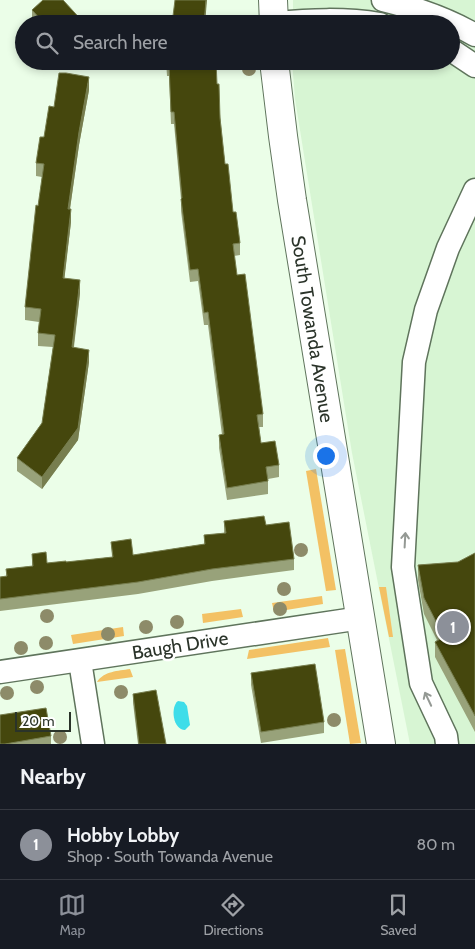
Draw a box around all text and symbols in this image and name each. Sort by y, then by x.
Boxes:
search box [15,15,460,70]
icon: search [33,29,61,57]
text: Search here [73,31,167,54]
street label: South Towanda Avenue [286,234,339,425]
your location [313,443,339,469]
one-way arrow [400,532,409,548]
pin: 1 [437,608,469,646]
street label: Baugh Drive [130,627,230,664]
one-way arrow [423,692,433,707]
scale bar [15,709,71,732]
text: 20 m [22,712,55,730]
text: Nearby [20,764,86,789]
text: Hobby Lobby [67,824,179,847]
text: 1 [33,835,39,854]
text: 80 m [417,835,455,854]
text: Shop · South Towanda Avenue [67,847,273,866]
tab: Map [58,891,86,939]
tab: Directions [203,891,263,939]
tab: Saved [380,891,417,939]

